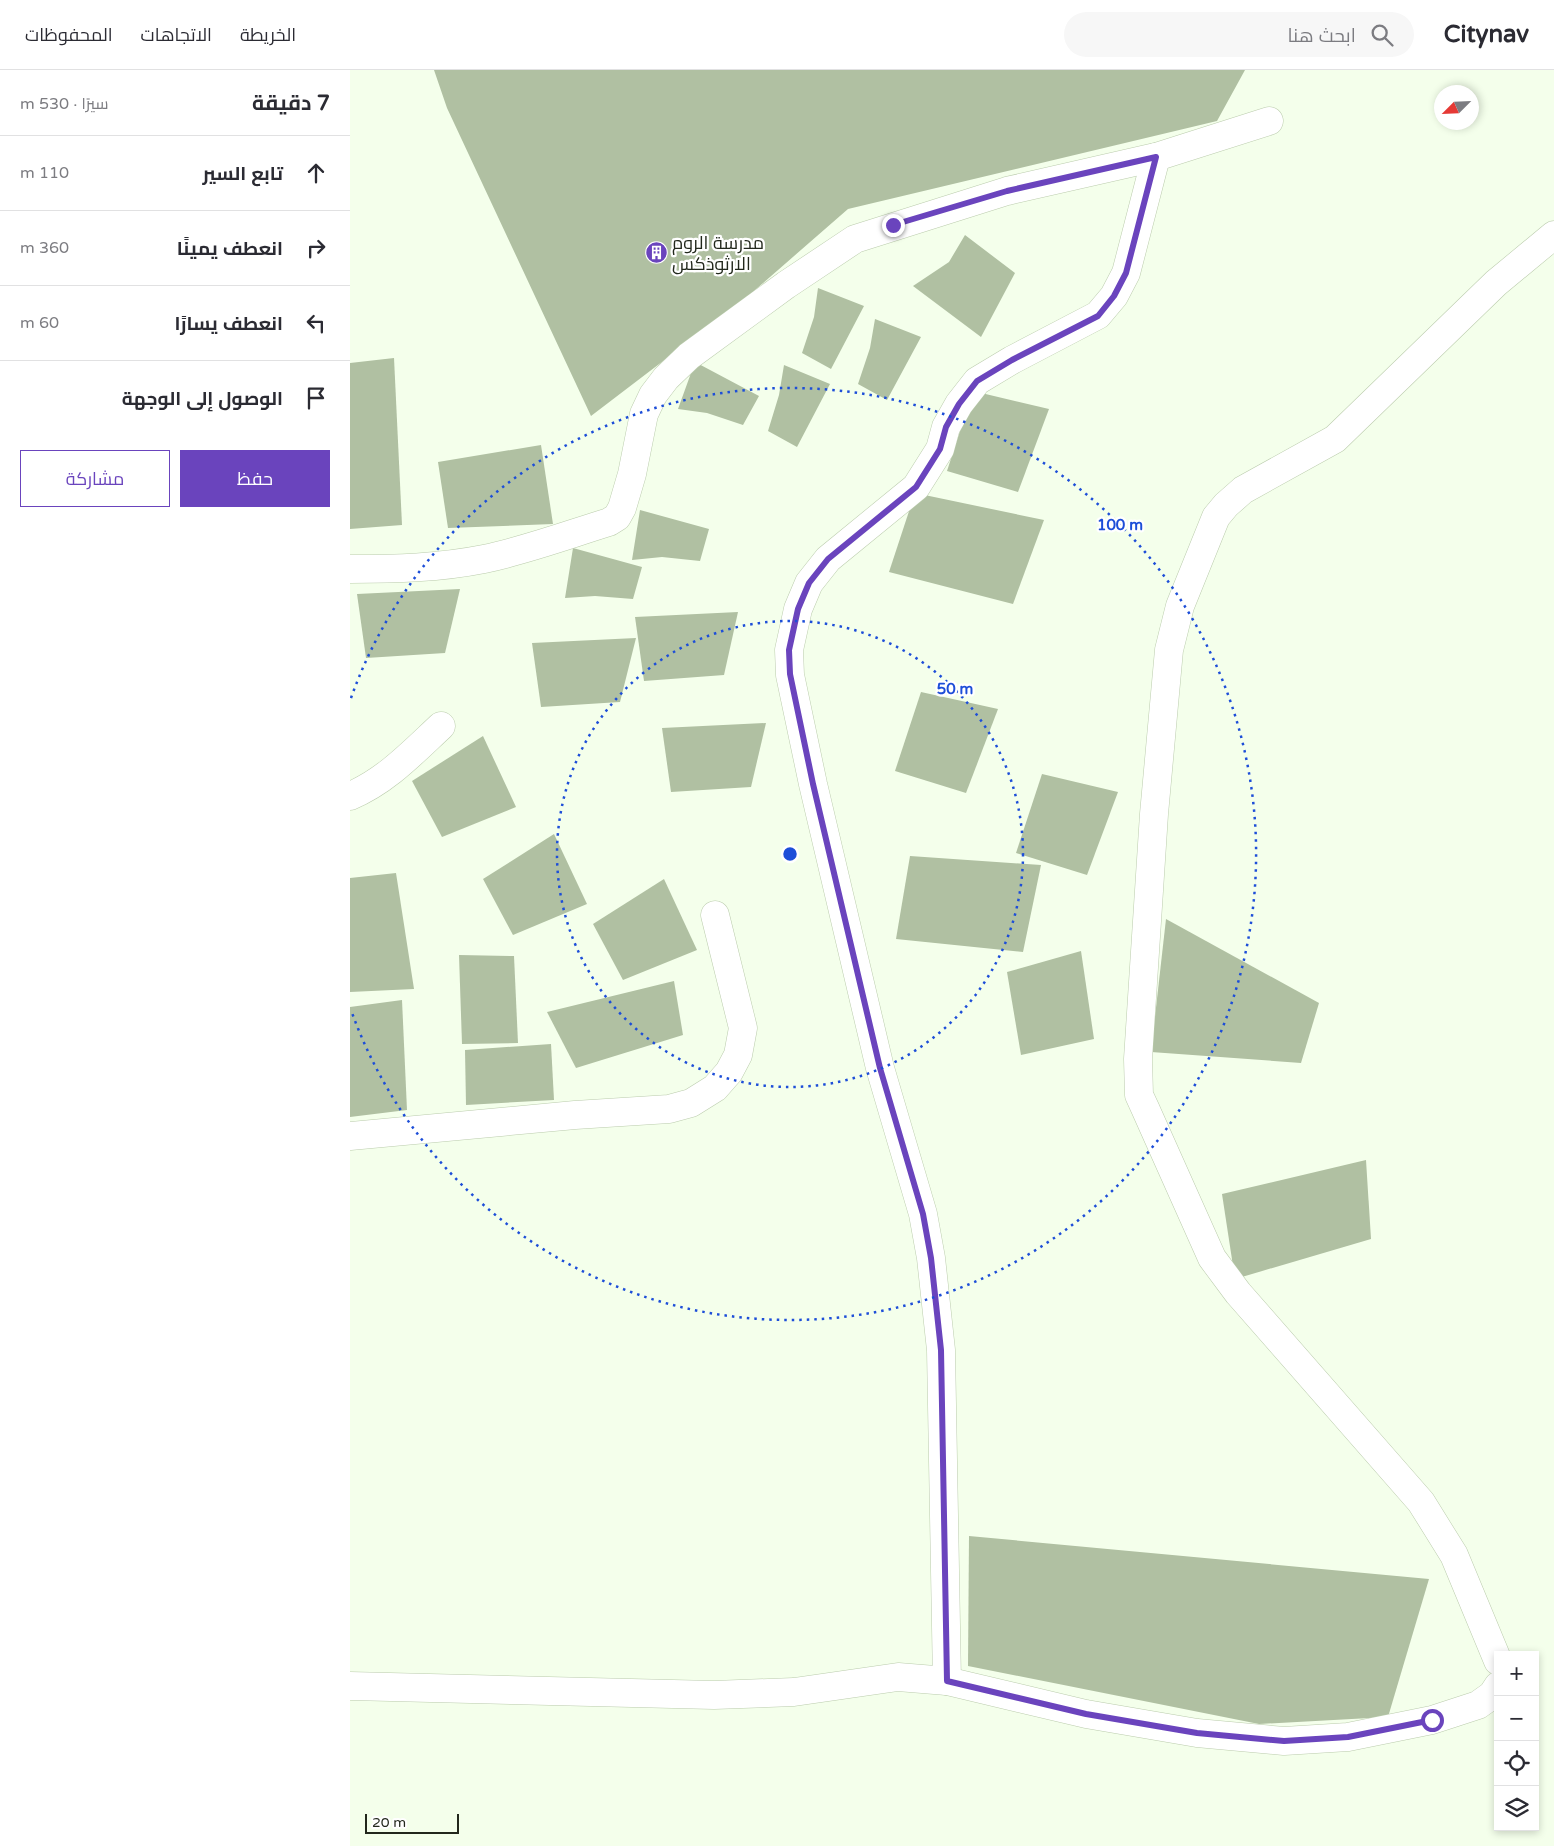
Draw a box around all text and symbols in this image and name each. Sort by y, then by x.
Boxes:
search box [1064,12,1414,57]
text: Citynav [1444,20,1529,49]
icon: search [1368,21,1396,49]
text: المحفوظات [25,24,113,46]
text: الاتجاهات [141,24,212,46]
text: الخريطة [240,24,296,46]
text: ابحث هنا [1287,25,1356,47]
north arrow [1434,85,1479,130]
text: 7 دقيقة [252,91,330,116]
text: سيرًا · 530 m [20,94,109,114]
icon: ahead [302,159,330,187]
text: 110 m [20,163,69,183]
text: تابع السير [203,163,283,185]
route end [882,214,905,237]
place label: مدرسة الروم الارثوذكس [672,232,764,275]
icon: right [302,234,330,262]
text: 360 m [20,238,69,258]
text: انعطف يمينًا [177,238,283,260]
building icon: مدرسة الروم الارثوذكس [644,241,668,265]
icon: left [302,309,330,337]
text: 60 m [20,313,59,333]
text: انعطف يسارًا [174,313,283,335]
icon: arrive [302,384,330,412]
text: الوصول إلى الوجهة [122,388,283,410]
button: مشاركة [20,450,170,507]
button: حفظ [180,450,330,507]
text: 100 m [1097,516,1143,534]
text: 50 m [937,680,973,698]
centre of rings [781,845,799,863]
map controls [1494,1651,1539,1831]
button: + [1494,1651,1539,1696]
button: − [1494,1696,1539,1741]
route start [1421,1709,1444,1732]
button: locate [1494,1741,1539,1786]
button: layers [1494,1786,1539,1831]
scale bar [365,1811,459,1834]
text: 20 m [372,1814,406,1831]

